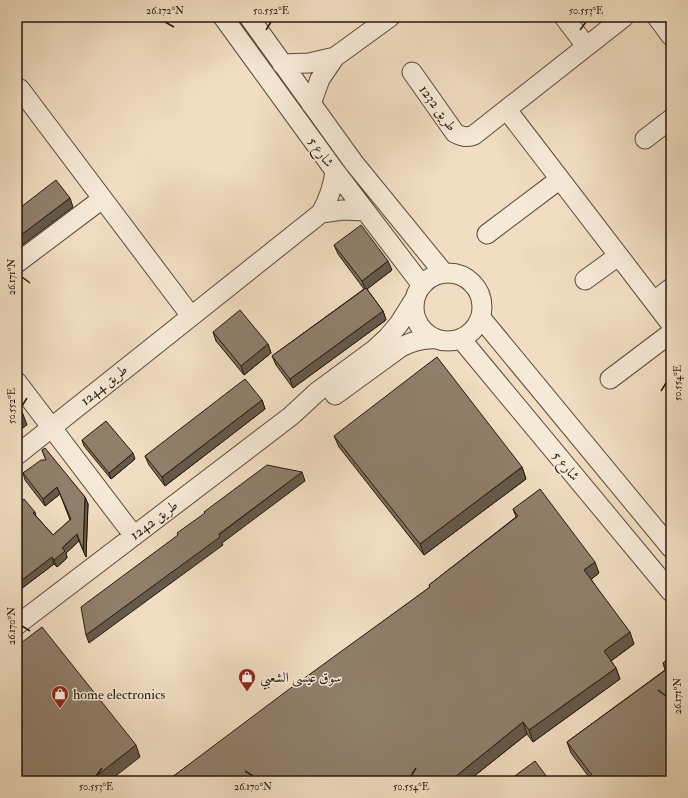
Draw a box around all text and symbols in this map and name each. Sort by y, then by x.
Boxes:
text: 26.172°N [146,5,184,17]
text: 50.552°E [253,5,289,17]
text: 50.553°E [569,5,603,17]
street label: طريق 1232 [416,82,461,135]
street label: شارع 5 [302,133,338,172]
text: 26.171°N [6,259,18,295]
street label: طريق 1244 [77,361,131,409]
text: 50.554°E [672,365,684,401]
text: 50.552°E [6,388,18,424]
street label: شارع 5 [546,448,583,486]
street label: طريق 1242 [127,497,181,543]
text: 26.170°N [6,607,18,645]
shop icon: سوق عيسى الشعبي [237,667,257,692]
place label: سوق عيسى الشعبي [260,669,342,690]
text: 26.171°N [672,678,684,714]
shop icon: home electronics [50,684,70,709]
place label: home electronics [73,686,166,703]
text: 50.553°E [79,781,113,793]
text: 26.170°N [234,781,272,793]
text: 50.554°E [393,781,429,793]

